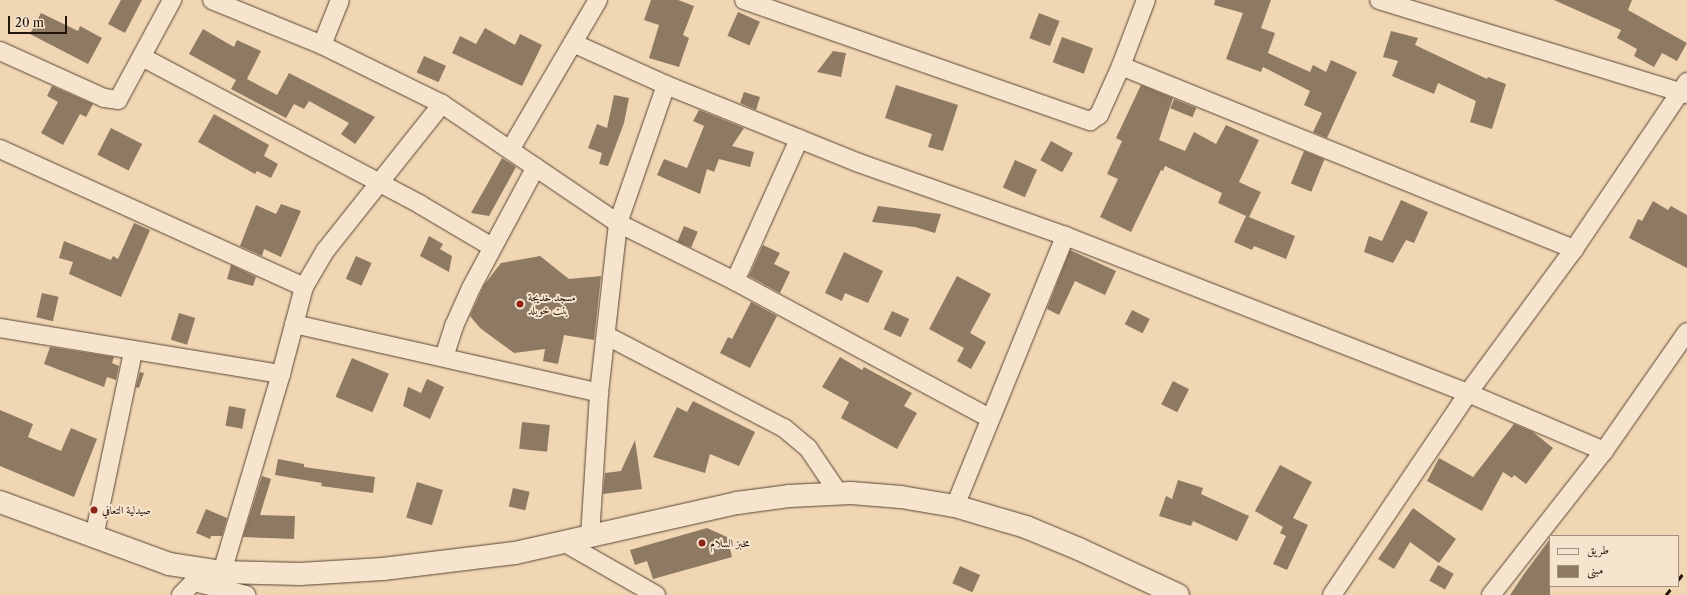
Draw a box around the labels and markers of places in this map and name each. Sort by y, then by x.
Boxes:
place label: مسجد خديجة بنت خويلد [528,291,576,317]
marker: مسجد خديجة بنت خويلد [515,299,525,309]
place label: صيدلية التعافي [102,503,151,517]
marker: صيدلية التعافي [89,505,99,515]
place label: مخبز السلام [710,536,750,550]
marker: مخبز السلام [697,538,707,548]

